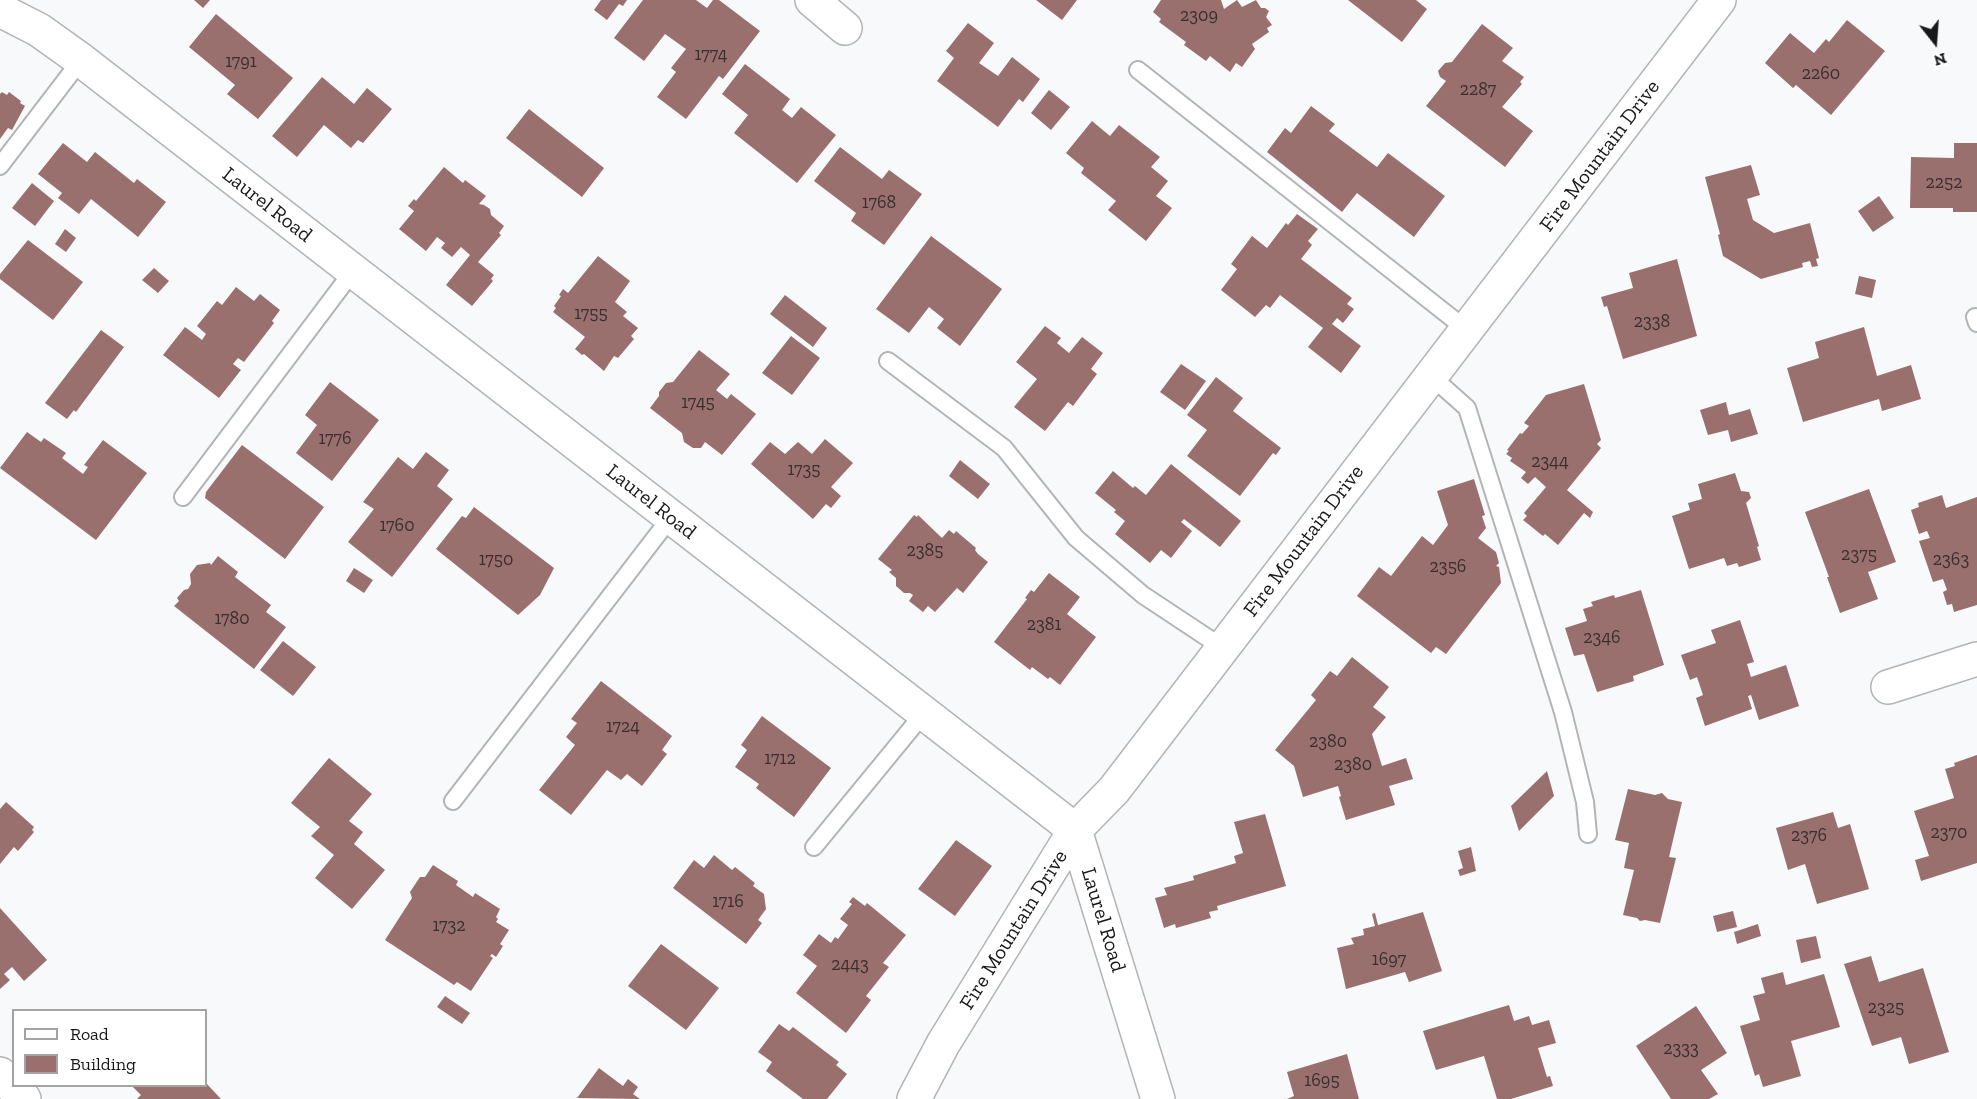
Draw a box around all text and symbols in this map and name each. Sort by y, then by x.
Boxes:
house number: 2309 [1180,5,1218,27]
north arrow [1905,12,1965,72]
house number: 1774 [695,44,727,66]
text: N [1932,49,1949,71]
house number: 1791 [225,51,257,73]
house number: 2260 [1802,63,1840,85]
street label: Fire Mountain Drive [1535,75,1665,237]
house number: 2287 [1460,79,1496,101]
street label: Laurel Road [217,162,317,248]
house number: 2252 [1925,172,1963,194]
house number: 1768 [862,192,896,214]
house number: 1755 [574,303,608,325]
house number: 2338 [1634,311,1670,333]
house number: 1745 [681,392,715,414]
house number: 1776 [318,428,352,450]
house number: 2344 [1531,451,1569,473]
street label: Laurel Road [601,459,701,545]
house number: 1735 [787,459,821,481]
street label: Fire Mountain Drive [1239,460,1369,622]
house number: 1760 [379,515,415,537]
house number: 2385 [907,540,943,562]
house number: 2375 [1841,544,1877,566]
house number: 1750 [479,549,513,571]
house number: 2363 [1933,549,1969,571]
house number: 2356 [1430,556,1466,578]
house number: 1780 [214,608,250,630]
house number: 2381 [1027,614,1061,636]
house number: 2346 [1583,627,1621,649]
house number: 1724 [606,716,640,738]
house number: 2380 [1309,731,1347,753]
house number: 1712 [764,748,796,770]
house number: 2380 [1334,754,1372,776]
house number: 2370 [1931,822,1967,844]
house number: 2376 [1791,825,1827,847]
street label: Fire Mountain Drive [955,845,1073,1015]
street label: Laurel Road [1075,865,1131,975]
house number: 1716 [712,891,744,913]
house number: 1732 [432,915,466,937]
house number: 1697 [1372,949,1406,971]
house number: 2443 [831,954,869,976]
house number: 2325 [1868,997,1904,1019]
legend [12,1009,207,1087]
text: Road [70,1023,109,1045]
house number: 2333 [1663,1038,1699,1060]
text: Building [70,1053,136,1075]
house number: 1695 [1304,1070,1340,1092]

